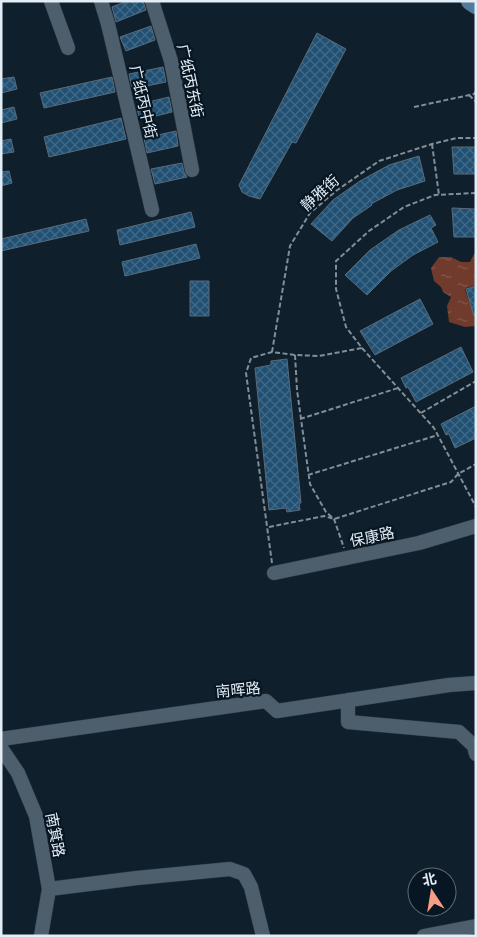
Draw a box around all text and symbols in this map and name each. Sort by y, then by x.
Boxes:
street label: 广纸丙东街 [172,42,208,120]
street label: 广纸丙中街 [125,63,161,141]
street label: 静雅街 [297,171,343,215]
street label: 保康路 [348,523,396,551]
street label: 南晖路 [215,678,261,702]
street label: 南箕路 [41,811,69,859]
north arrow [407,867,457,917]
text: 北 [421,869,438,890]

